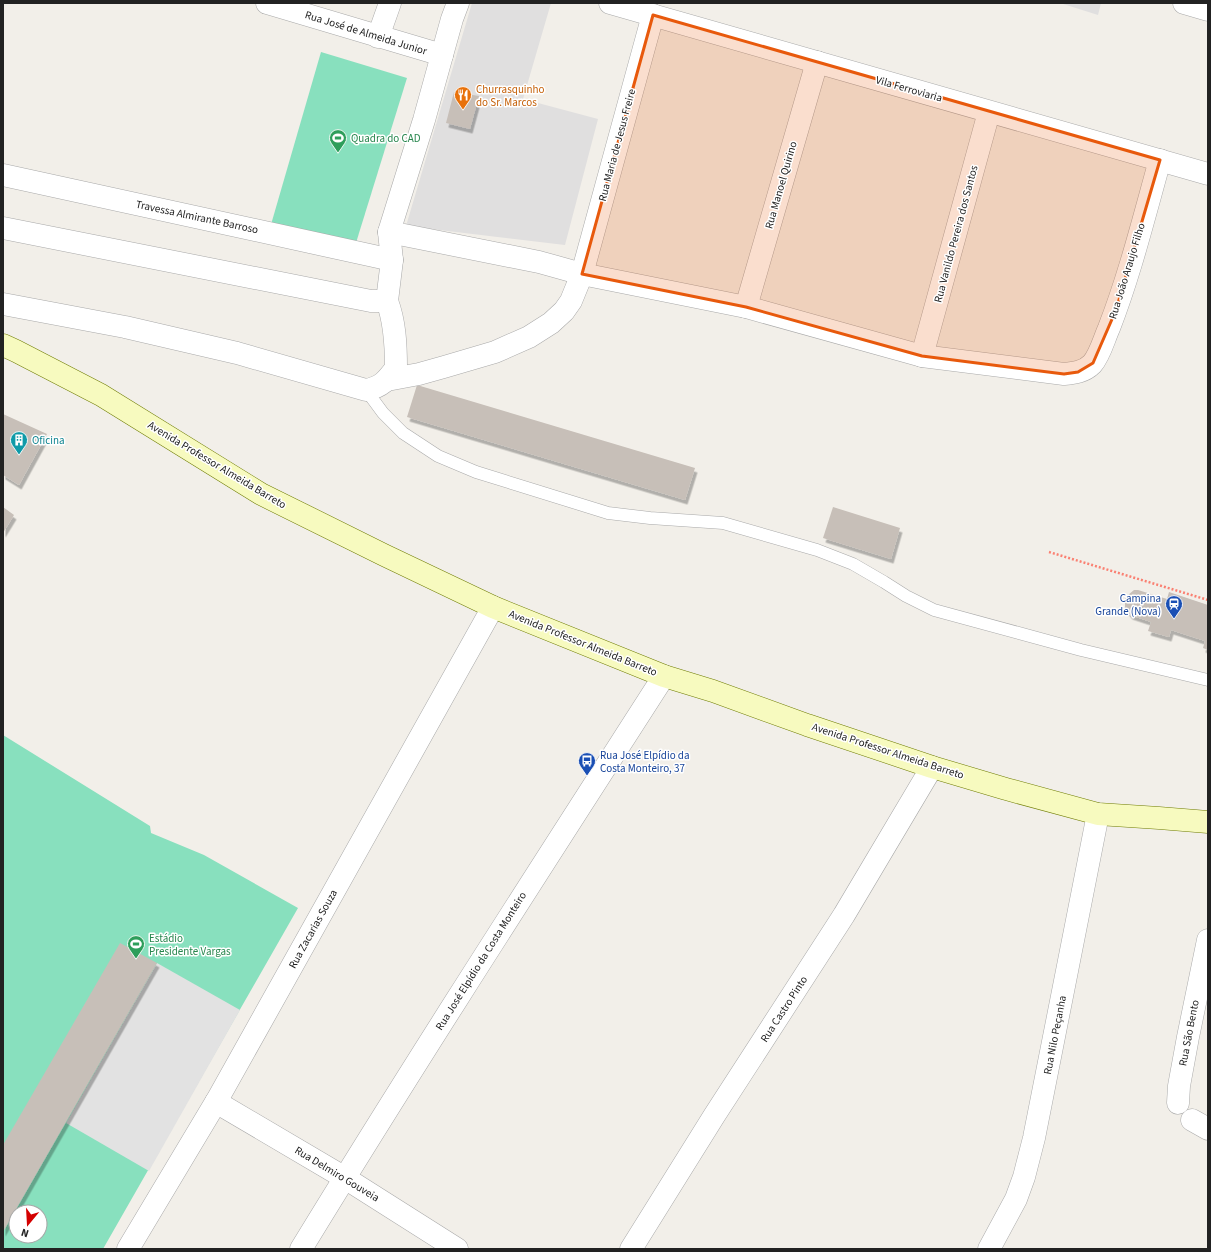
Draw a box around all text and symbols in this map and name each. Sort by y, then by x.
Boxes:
street label: Rua José de Almeida Junior [303,7,429,59]
street label: Vila Ferroviaria [874,72,944,106]
place label: Churrasquinho do Sr. Marcos [476,82,545,110]
restaurant icon: Churrasquinho do Sr. Marcos [453,85,473,110]
street label: Rua Maria de Jesus Freire [595,87,639,203]
sports icon: Quadra do CAD [328,128,348,153]
place label: Quadra do CAD [351,131,421,146]
street label: Rua Manoel Quirino [761,139,801,231]
street label: Rua Vanildo Pereira dos Santos [930,163,982,304]
street label: Travessa Almirante Barroso [134,197,260,237]
street label: Rua João Araujo Filho [1105,221,1149,321]
street label: Avenida Professor Almeida Barreto [145,418,289,512]
building icon: Oficina [9,430,29,455]
place label: Oficina [32,433,65,448]
place label: Campina Grande (Nova) [1095,591,1161,619]
station icon: Campina Grande (Nova) [1164,594,1184,619]
street label: Avenida Professor Almeida Barreto [506,606,660,680]
street label: Avenida Professor Almeida Barreto [810,719,966,783]
place label: Rua José Elpídio da Costa Monteiro, 37 [600,748,690,776]
bus stop icon: Rua José Elpídio da Costa Monteiro, 37 [577,751,597,776]
street label: Rua Zacarias Souza [285,887,341,971]
street label: Rua José Elpídio da Costa Monteiro [432,889,530,1033]
place label: Estádio Presidente Vargas [149,931,231,959]
sports icon: Estádio Presidente Vargas [126,934,146,959]
street label: Rua Castro Pinto [757,973,811,1045]
street label: Rua Nilo Peçanha [1040,994,1070,1076]
street label: Rua São Bento [1175,999,1203,1067]
street label: Rua Delmiro Gouveia [292,1143,382,1205]
north arrow [8,1204,48,1244]
text: N [19,1225,31,1241]

